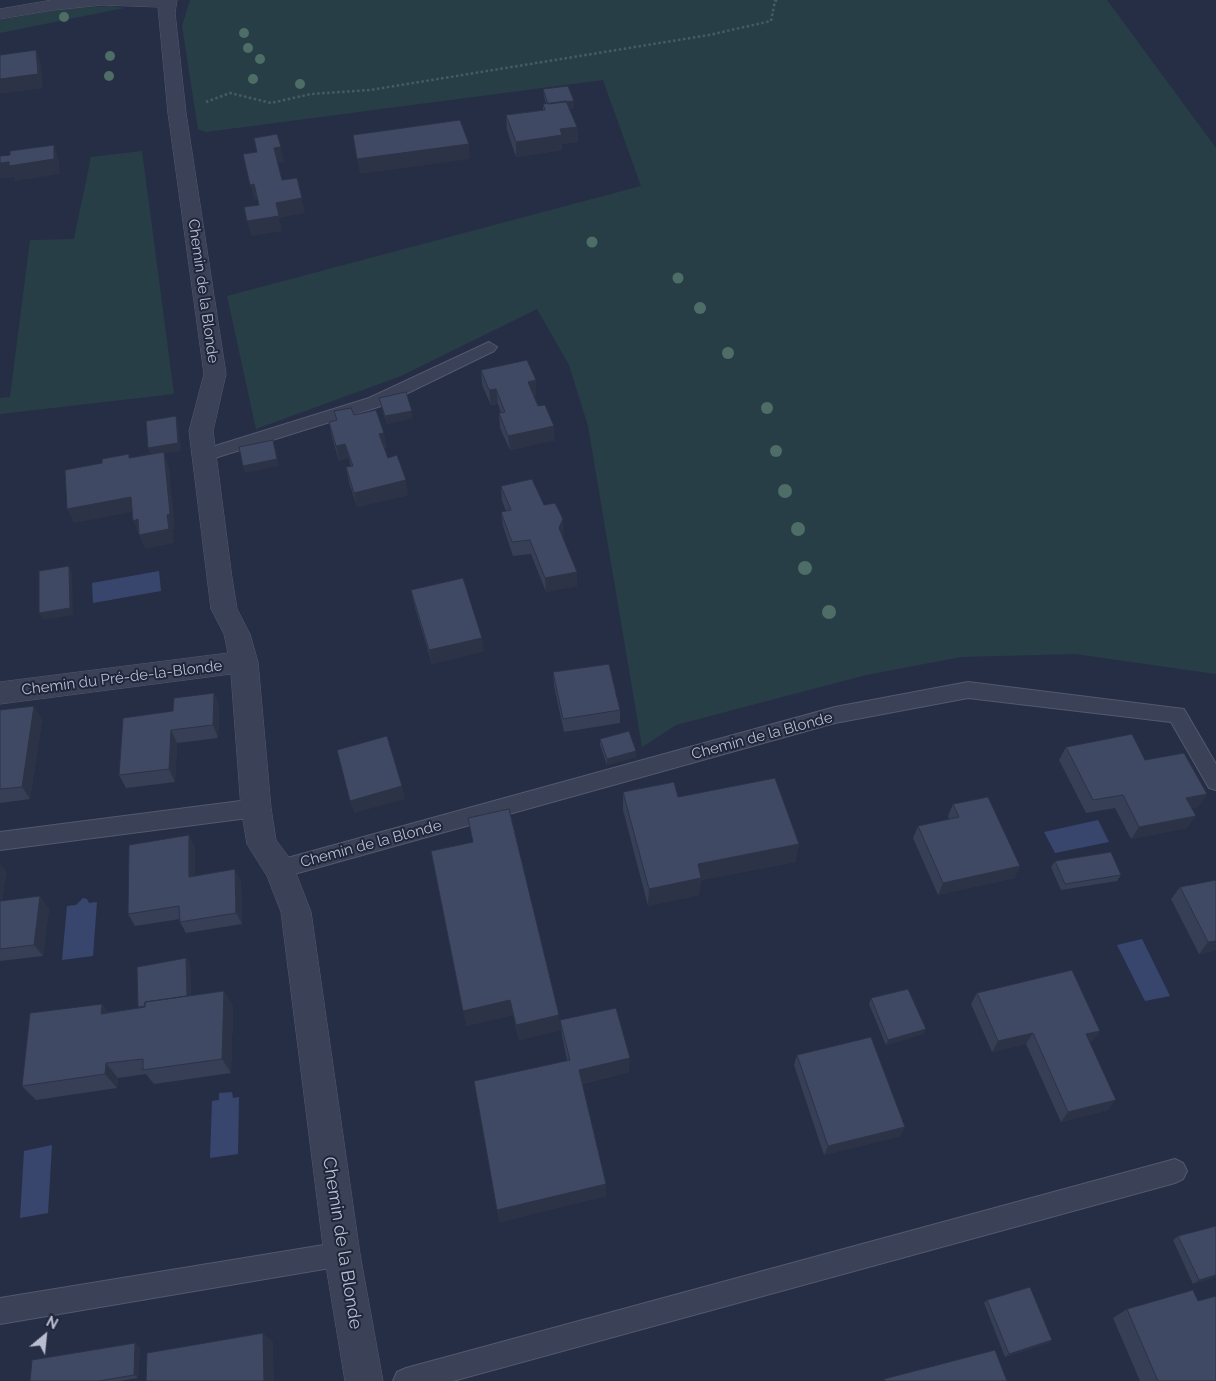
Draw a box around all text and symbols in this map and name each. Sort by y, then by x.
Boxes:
street label: Chemin de la Blonde [184,218,222,364]
street label: Chemin du Pré-de-la-Blonde [21,657,223,699]
street label: Chemin de la Blonde [689,708,835,764]
street label: Chemin de la Blonde [298,816,444,872]
street label: Chemin de la Blonde [318,1155,366,1331]
north arrow [20,1311,70,1361]
text: N [44,1313,61,1332]

